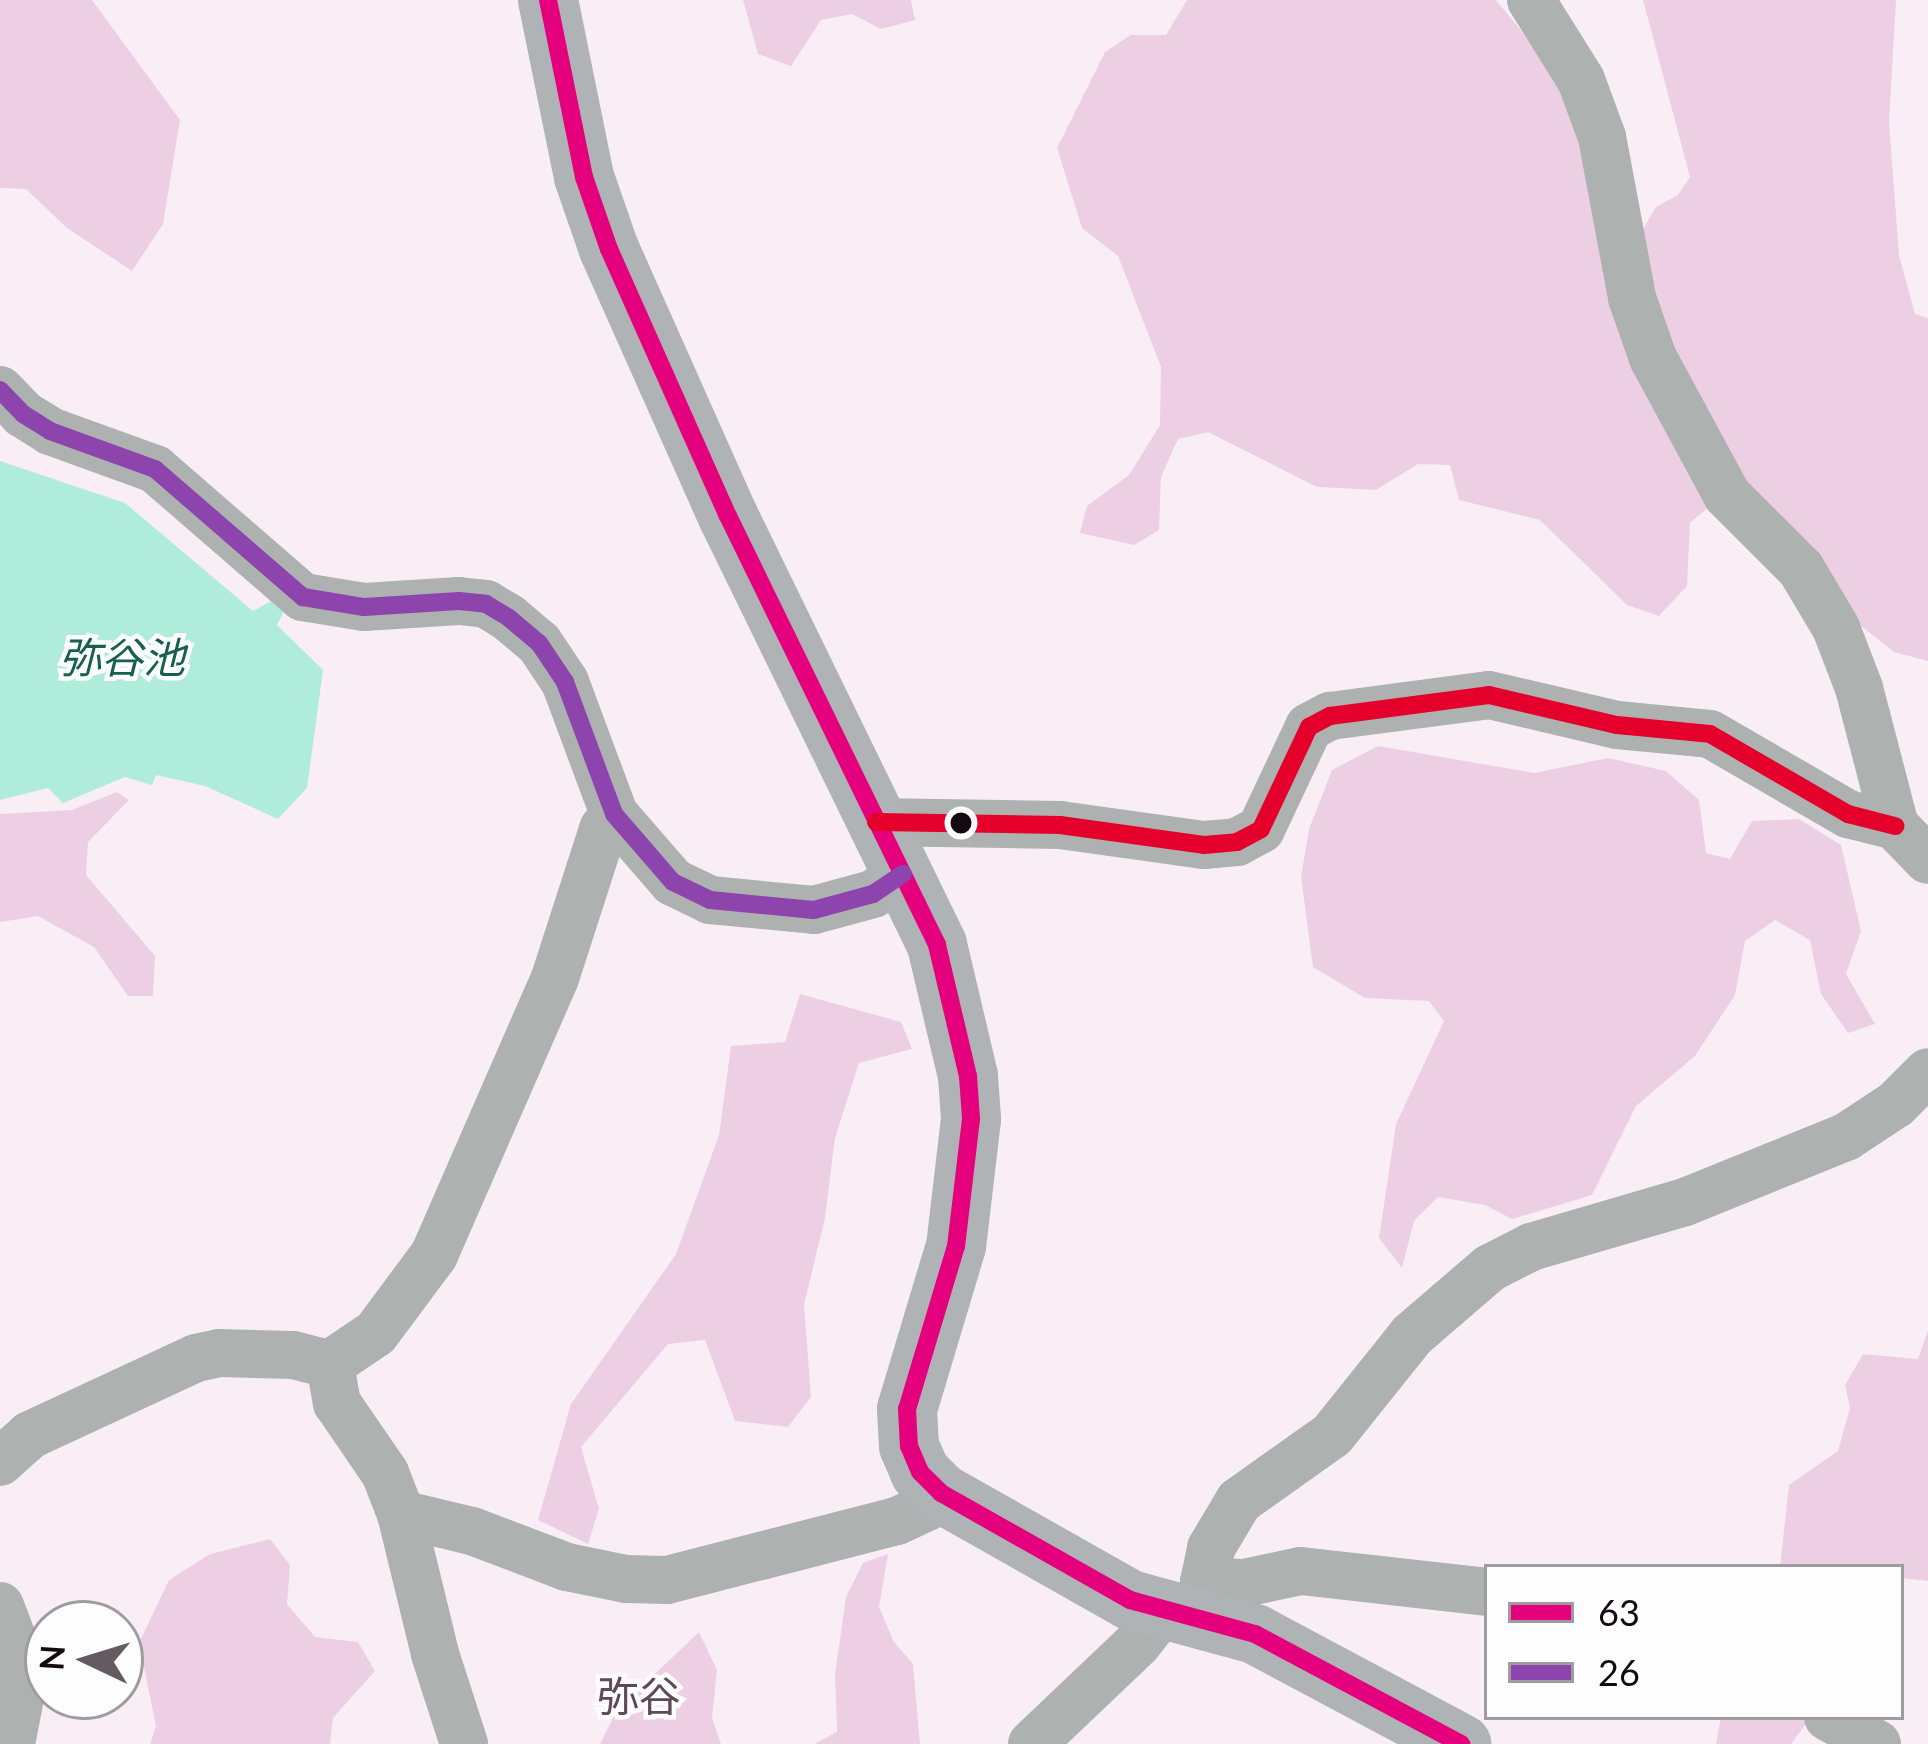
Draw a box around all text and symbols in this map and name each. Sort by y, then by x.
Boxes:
water label: 弥谷池 [59,632,185,682]
unlabelled marker [950,812,972,834]
legend [1484,1564,1904,1720]
text: 63 [1598,1590,1640,1634]
north arrow [24,1600,144,1720]
text: N [30,1644,72,1672]
text: 26 [1598,1650,1640,1694]
district label: 弥谷 [597,1671,681,1721]

